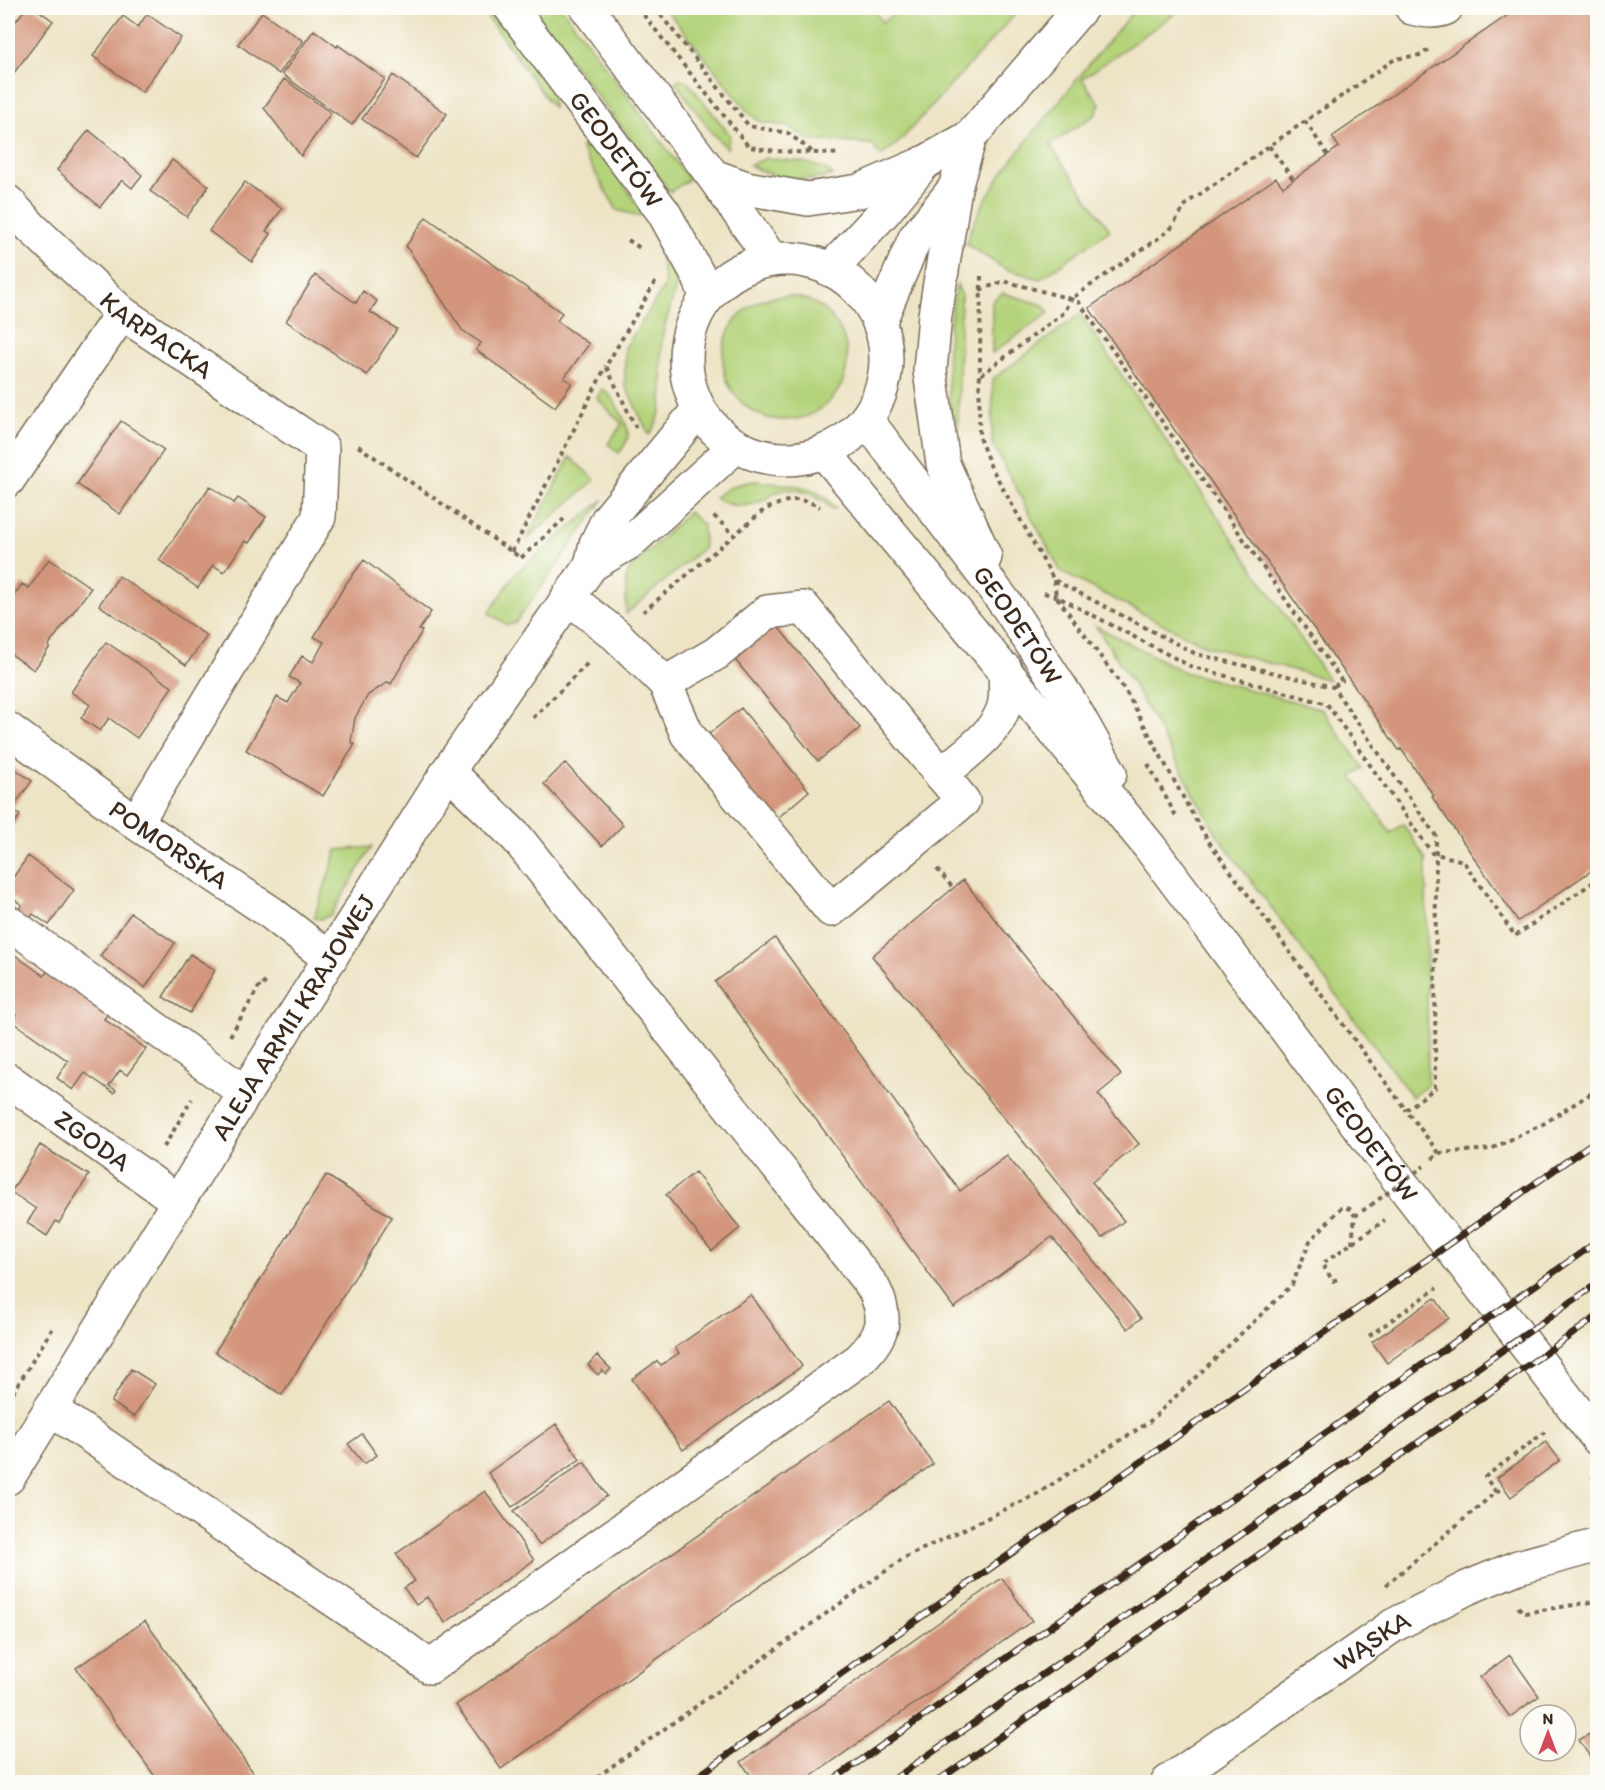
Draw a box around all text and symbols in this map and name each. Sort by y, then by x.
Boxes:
street label: GEODETÓW [562,84,670,214]
street label: KARPACKA [93,284,219,386]
street label: GEODETÓW [966,559,1070,690]
street label: POMORSKA [103,793,235,896]
street label: ALEJA ARMII KRAJOWEJ [204,888,382,1146]
street label: GEODETÓW [1317,1079,1426,1208]
street label: ZGODA [49,1103,137,1178]
street label: WĄSKA [1327,1603,1416,1678]
north arrow [1518,1703,1578,1763]
text: N [1543,1709,1553,1728]

